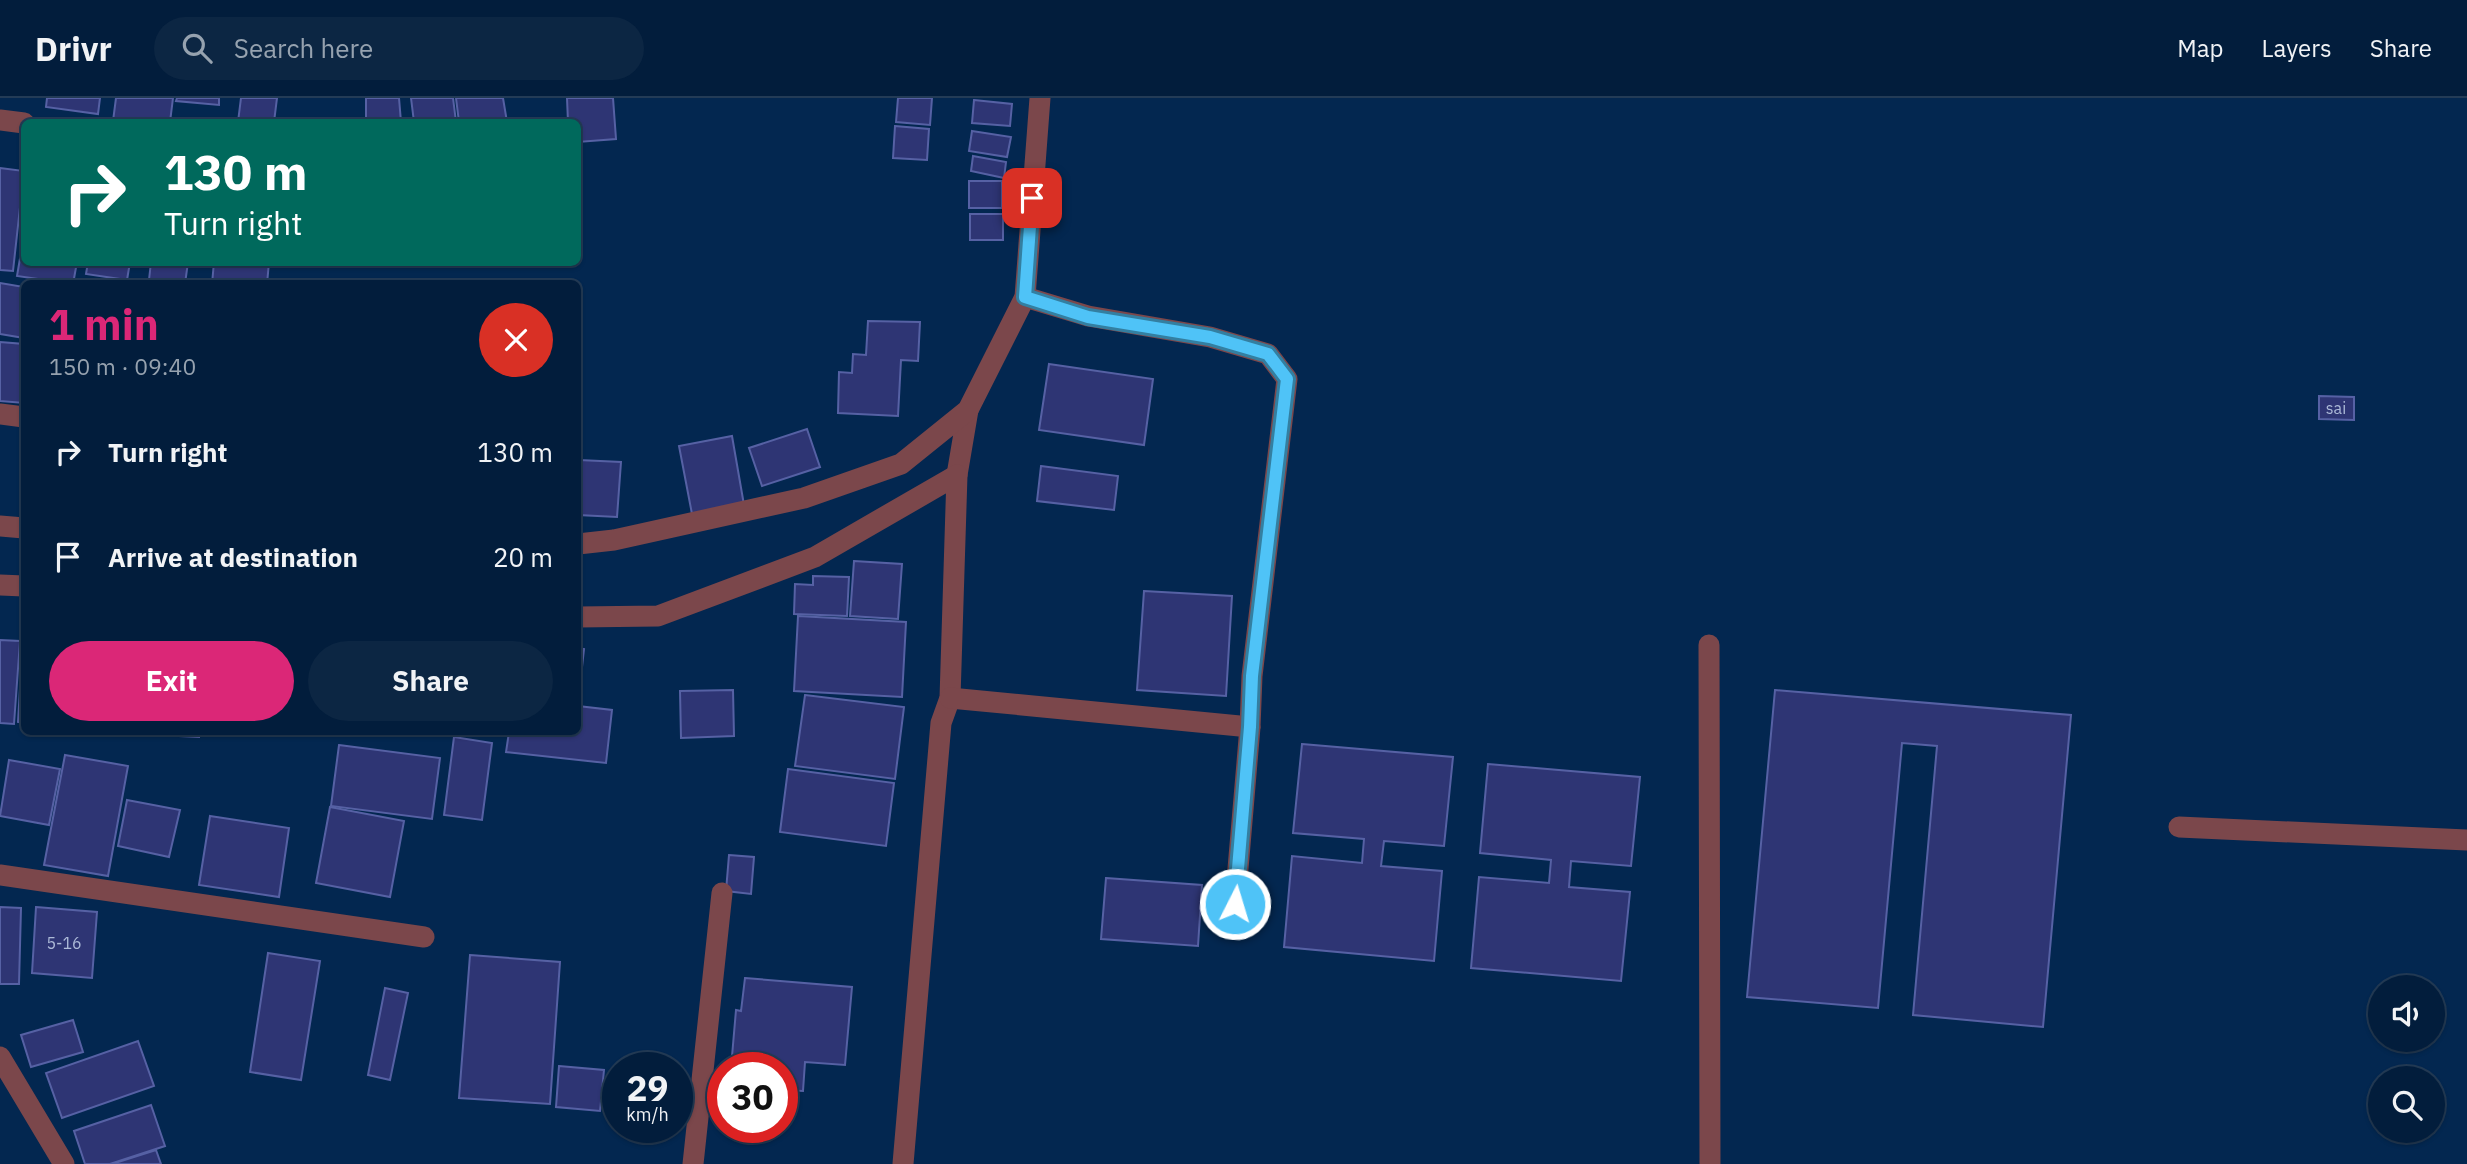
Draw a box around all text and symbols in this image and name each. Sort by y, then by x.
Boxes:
search box [154,17,644,80]
text: Drivr [35,27,112,70]
icon: search [178,29,216,67]
text: Search here [234,31,373,65]
text: Map [2177,32,2224,64]
text: Layers [2262,32,2332,64]
text: Share [2370,32,2432,64]
text: 130 m [164,140,308,203]
icon: right [49,147,140,238]
pin [1002,168,1062,228]
icon: arrive [1013,179,1051,217]
text: Turn right [164,202,302,244]
text: 1 min [49,297,159,352]
button: close [479,303,553,377]
text: 150 m · 09:40 [49,351,196,381]
house number: sai [2326,398,2346,418]
icon: right [49,433,87,471]
text: Turn right [108,435,227,469]
text: 130 m [477,435,553,469]
icon: arrive [49,538,87,576]
text: Arrive at destination [108,540,358,574]
text: 20 m [493,540,553,574]
button: Exit [49,641,294,721]
button: Share [308,641,553,721]
position arrow [1198,867,1272,941]
house number: 5-16 [46,933,82,953]
map controls [2368,975,2445,1143]
button: sound [2368,975,2445,1052]
speed limit sign: 30 [707,1052,798,1143]
text: 29 [626,1065,669,1111]
button: search [2368,1066,2445,1143]
text: km/h [626,1103,669,1126]

